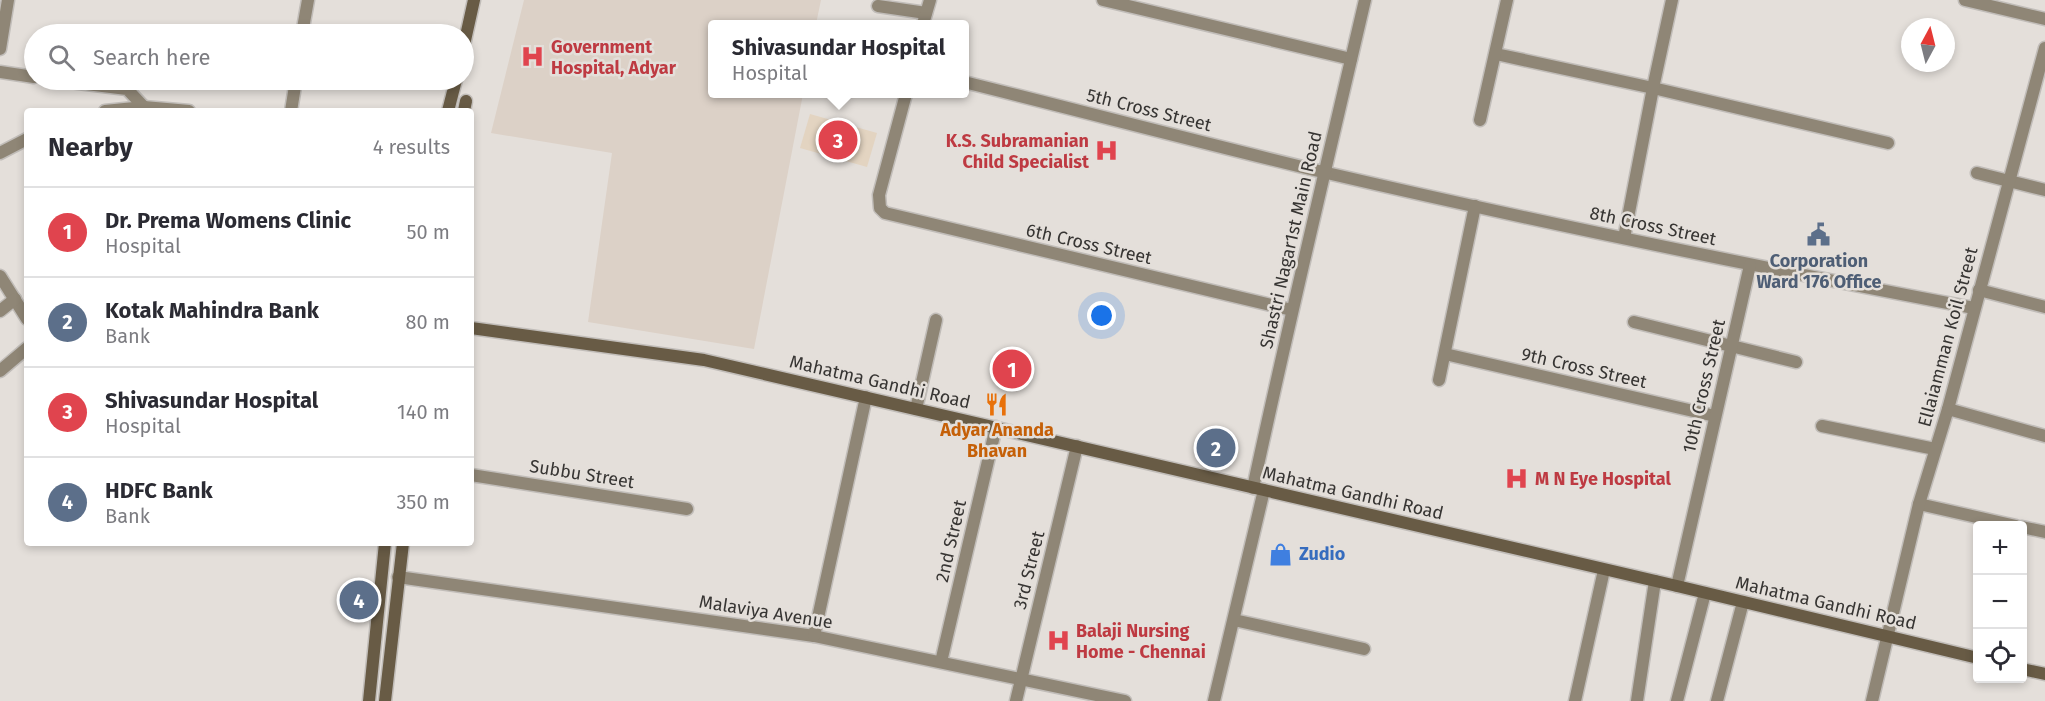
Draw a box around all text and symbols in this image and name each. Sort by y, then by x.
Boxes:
north arrow [1901,18,1955,72]
popup [708,20,969,98]
search box [24,24,474,90]
text: Shivasundar Hospital [732,34,945,61]
place label: Government Hospital, Adyar [551,36,677,79]
icon: search [45,41,78,74]
text: Search here [93,44,211,71]
hospital icon: Government Hospital, Adyar [520,44,546,70]
text: Hospital [732,61,808,85]
street label: 5th Cross Street [1084,84,1214,136]
pin: 3 [818,118,858,162]
street label: Shastri Nagar1st Main Road [1255,129,1327,351]
place label: K.S. Subramanian Child Specialist [946,130,1090,173]
text: Nearby [48,132,133,163]
text: 4 results [373,135,450,159]
hospital icon: K.S. Subramanian Child Specialist [1094,138,1120,164]
street label: 8th Cross Street [1588,202,1719,250]
text: Dr. Prema Womens Clinic [105,207,351,234]
street label: 6th Cross Street [1024,219,1154,269]
text: 1 [63,220,72,244]
text: 50 m [406,220,450,244]
public building icon: Corporation Ward 176 Office [1806,222,1832,248]
text: Hospital [105,234,181,258]
street label: Ellaiamman Koil Street [1913,244,1983,429]
place label: Corporation Ward 176 Office [1756,250,1882,293]
text: Kotak Mahindra Bank [105,297,319,324]
your location [1087,301,1116,330]
text: 2 [62,310,73,334]
text: 80 m [405,310,450,334]
street label: 10th Cross Street [1678,316,1730,455]
text: Bank [105,324,150,348]
street label: 9th Cross Street [1519,343,1649,393]
pin: 1 [992,346,1032,392]
street label: Mahatma Gandhi Road [787,350,973,414]
text: Shivasundar Hospital [105,387,318,414]
restaurant icon: Adyar Ananda Bhavan [984,391,1010,417]
text: 3 [62,400,73,424]
text: 140 m [397,400,450,424]
text: Hospital [105,414,181,438]
place label: Adyar Ananda Bhavan [939,419,1054,462]
pin: 2 [1196,426,1236,470]
street label: Subbu Street [528,455,636,493]
street label: Mahatma Gandhi Road [1260,461,1446,525]
hospital icon: M N Eye Hospital [1504,466,1530,492]
place label: M N Eye Hospital [1535,468,1672,490]
text: HDFC Bank [105,477,213,504]
text: 4 [62,490,73,514]
text: 350 m [396,490,450,514]
street label: 2nd Street [931,497,971,584]
text: Bank [105,504,150,528]
map controls [1973,521,2027,683]
button: + [1973,521,2027,575]
street label: 3rd Street [1009,528,1049,611]
shop icon: Zudio [1268,541,1294,567]
place label: Zudio [1299,543,1345,565]
street label: Mahatma Gandhi Road [1733,571,1919,635]
button: − [1973,575,2027,629]
pin: 4 [340,578,378,622]
street label: Malaviya Avenue [698,591,834,633]
place label: Balaji Nursing Home - Chennai [1076,620,1206,663]
hospital icon: Balaji Nursing Home - Chennai [1045,628,1071,654]
button: locate [1973,629,2027,683]

